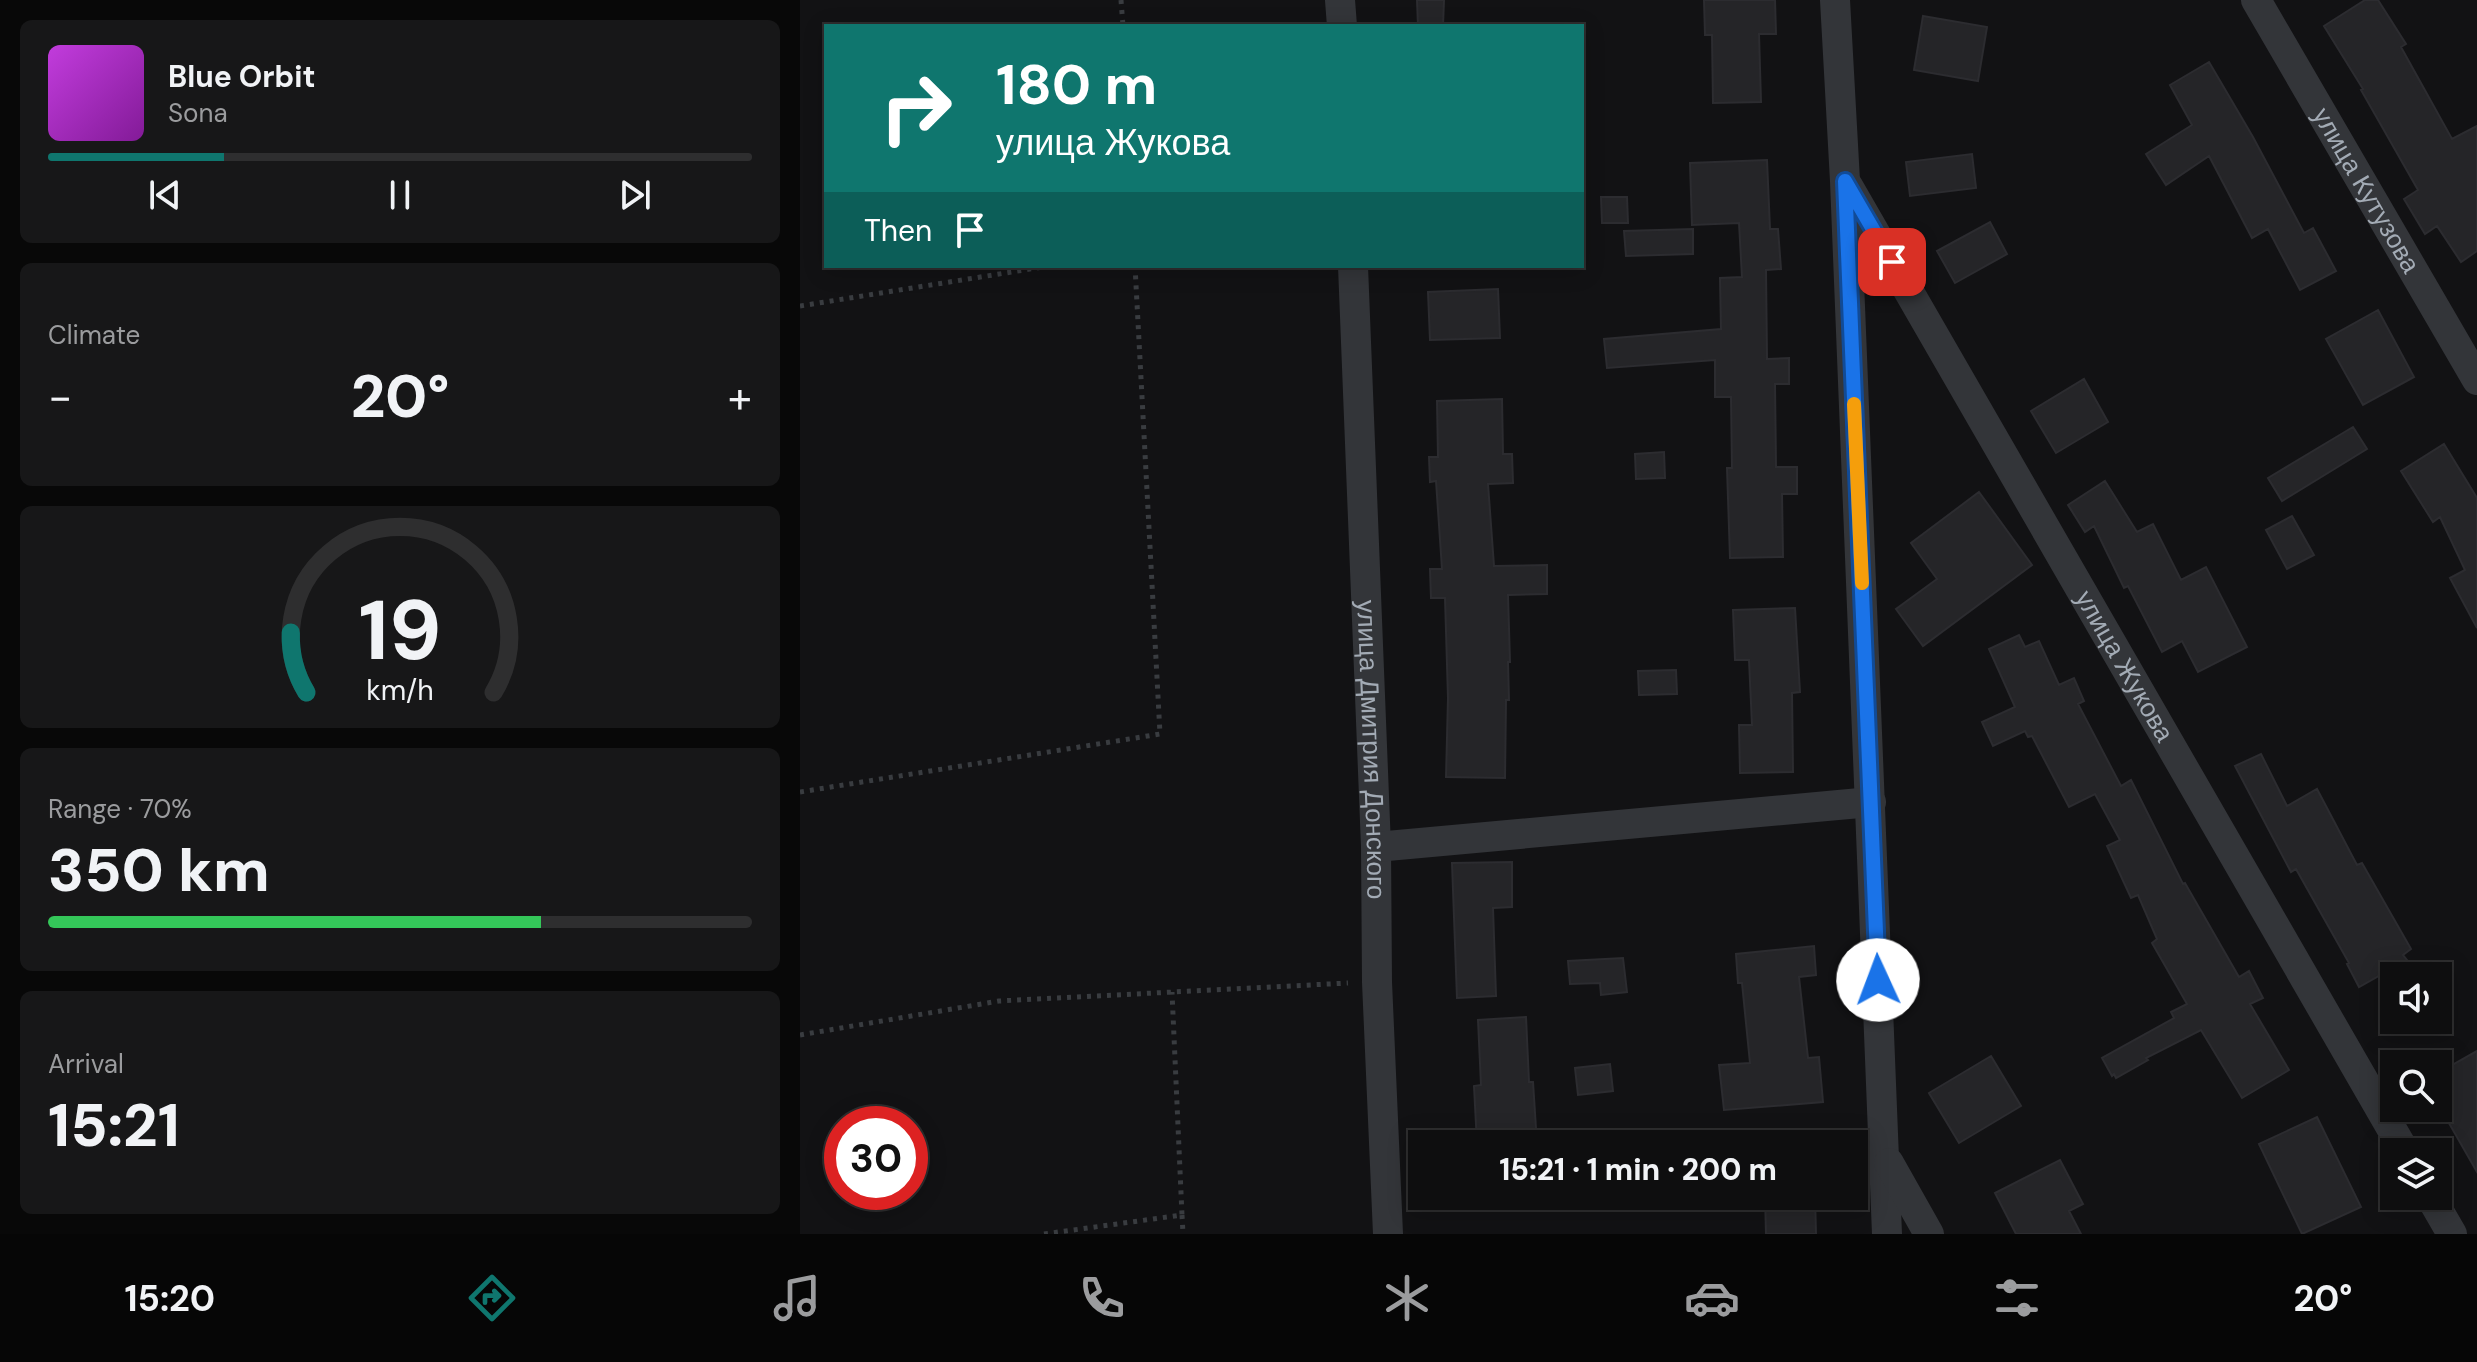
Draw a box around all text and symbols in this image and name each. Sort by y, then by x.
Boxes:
text: 180 m [996,48,1157,121]
icon: right [864,56,968,160]
text: Blue Orbit [168,57,315,96]
text: Sona [168,96,228,130]
street label: улица Кутузова [2305,101,2428,280]
text: улица Жукова [996,119,1230,166]
icon: previous [143,173,187,217]
icon: pause [378,173,422,217]
icon: next [613,173,657,217]
icon: arrive [948,208,992,252]
text: Then [864,211,932,250]
pin [1858,228,1926,296]
icon: arrive [1870,240,1914,284]
text: Climate [48,318,140,352]
text: 20° [351,357,449,436]
text: − [48,368,72,426]
text: + [728,368,752,426]
text: 19 [358,576,442,685]
street label: улица Жукова [2068,584,2182,748]
street label: улица Дмитрия Донского [1349,599,1393,899]
text: km/h [366,672,434,709]
text: Range · 70% [48,792,192,826]
text: 350 km [48,831,270,910]
position arrow [1836,938,1920,1022]
map controls [2380,962,2452,1210]
button: sound [2380,962,2452,1034]
text: Arrival [48,1047,124,1081]
button: search [2380,1050,2452,1122]
text: 15:21 [48,1086,180,1165]
speed limit sign: 30 [824,1106,928,1210]
button: layers [2380,1138,2452,1210]
text: 15:21 · 1 min · 200 m [1499,1150,1777,1189]
icon: directions [464,1270,520,1326]
icon: music [769,1270,825,1326]
icon: phone [1074,1270,1130,1326]
icon: climate [1379,1270,1435,1326]
icon: car [1684,1270,1740,1326]
icon: filters [1989,1270,2045,1326]
text: 15:20 [124,1275,215,1322]
text: 20° [2293,1275,2352,1322]

